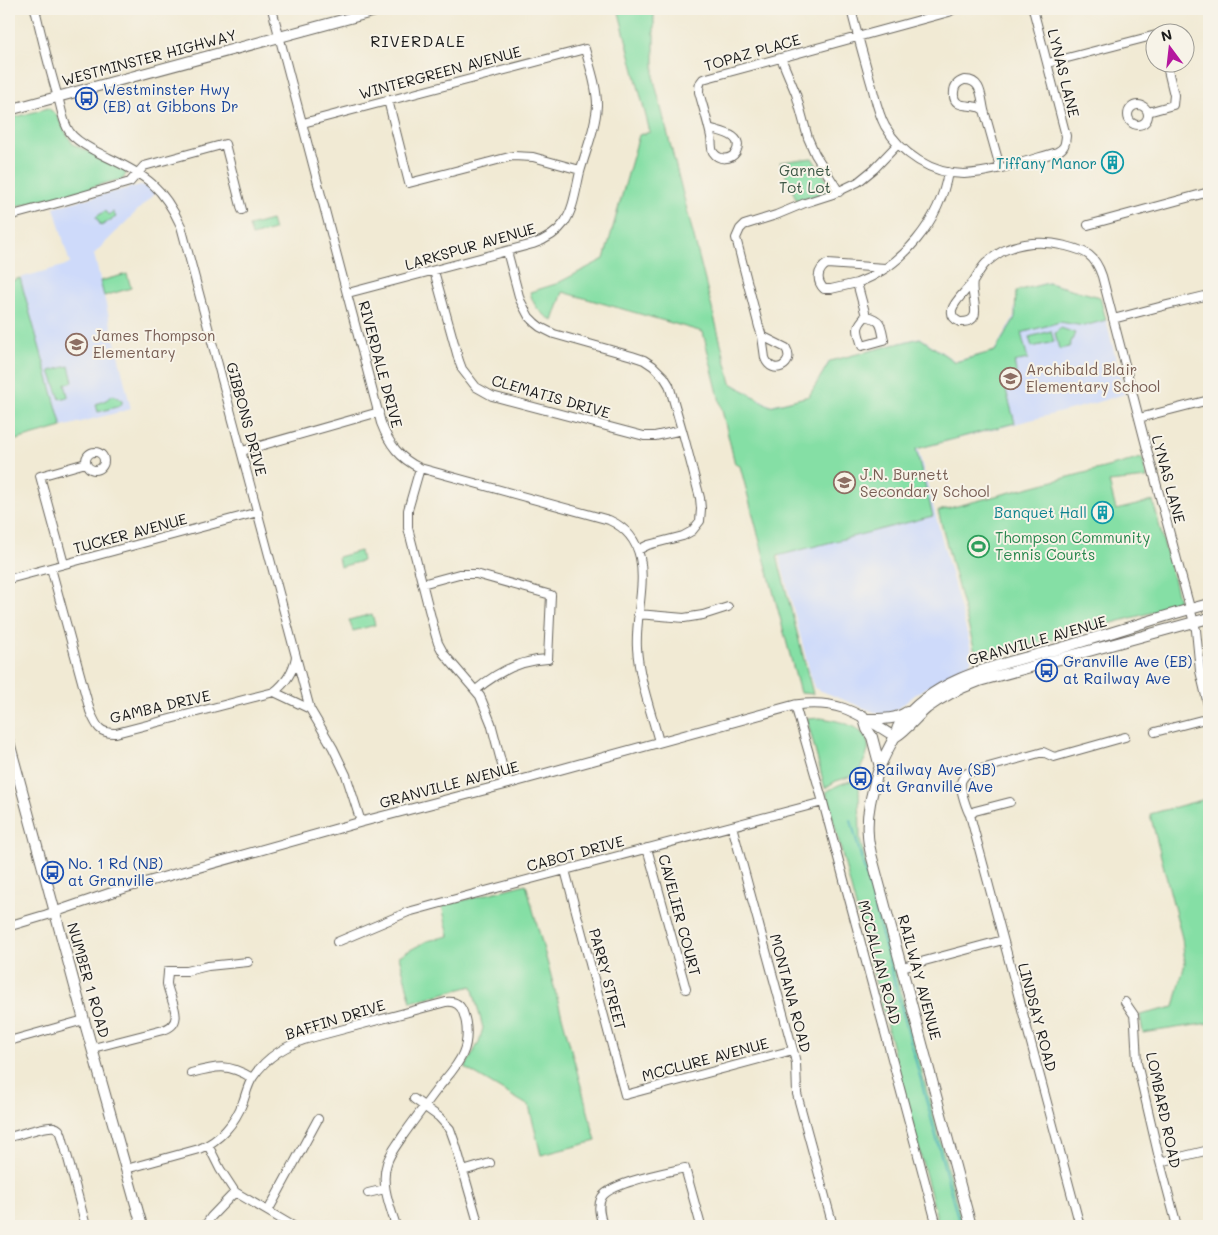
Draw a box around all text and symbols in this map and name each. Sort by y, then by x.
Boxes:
north arrow [1146,22,1196,72]
street label: WESTMINSTER HIGHWAY [59,24,239,90]
text: N [1159,24,1174,46]
street label: LYNAS LANE [1043,27,1085,120]
street label: TOPAZ PLACE [702,29,803,75]
district label: RIVERDALE [370,30,466,51]
street label: WINTERGREEN AVENUE [357,41,524,103]
place label: Westminster Hwy (EB) at Gibbons Dr [103,79,239,116]
bus stop icon: Westminster Hwy (EB) at Gibbons Dr [75,86,99,110]
building icon: Tiffany Manor [1101,151,1125,175]
place label: Tiffany Manor [996,153,1097,173]
park label: Garnet Tot Lot [779,160,831,197]
street label: LARKSPUR AVENUE [402,218,538,274]
street label: RIVERDALE DRIVE [354,298,408,430]
place label: James Thompson Elementary [93,325,215,362]
school or university icon: James Thompson Elementary [65,332,89,356]
place label: Archibald Blair Elementary School [1026,359,1161,396]
street label: GIBBONS DRIVE [222,360,272,479]
school or university icon: Archibald Blair Elementary School [998,366,1022,390]
street label: CLEMATIS DRIVE [489,370,613,423]
street label: LYNAS LANE [1148,433,1190,526]
place label: J.N. Burnett Secondary School [860,464,990,501]
school or university icon: J.N. Burnett Secondary School [832,471,856,495]
building icon: Banquet Hall [1091,500,1115,524]
place label: Banquet Hall [994,502,1087,522]
street label: TUCKER AVENUE [71,508,190,558]
place label: Thompson Community Tennis Courts [995,527,1150,564]
sports icon: Thompson Community Tennis Courts [967,534,991,558]
street label: GRANVILLE AVENUE [965,610,1109,669]
place label: Granville Ave (EB) at Railway Ave [1063,651,1192,688]
bus stop icon: Granville Ave (EB) at Railway Ave [1035,658,1059,682]
street label: GAMBA DRIVE [108,685,213,727]
street label: GRANVILLE AVENUE [377,756,521,812]
place label: Railway Ave (SB) at Granville Ave [876,759,996,796]
bus stop icon: Railway Ave (SB) at Granville Ave [848,766,872,790]
street label: CABOT DRIVE [524,830,626,876]
street label: CAVELIER COURT [654,852,706,978]
place label: No. 1 Rd (NB) at Granville [68,853,163,890]
bus stop icon: No. 1 Rd (NB) at Granville [40,860,64,884]
street label: MCCALLAN ROAD [854,898,906,1026]
street label: RAILWAY AVENUE [894,912,946,1042]
street label: NUMBER 1 ROAD [63,920,115,1040]
street label: PARRY STREET [585,926,631,1032]
street label: MONTANA ROAD [766,931,816,1055]
street label: LINDSAY ROAD [1014,961,1062,1073]
street label: BAFFIN DRIVE [283,994,388,1044]
street label: MCCLURE AVENUE [639,1032,771,1086]
street label: LOMBARD ROAD [1142,1050,1186,1170]

